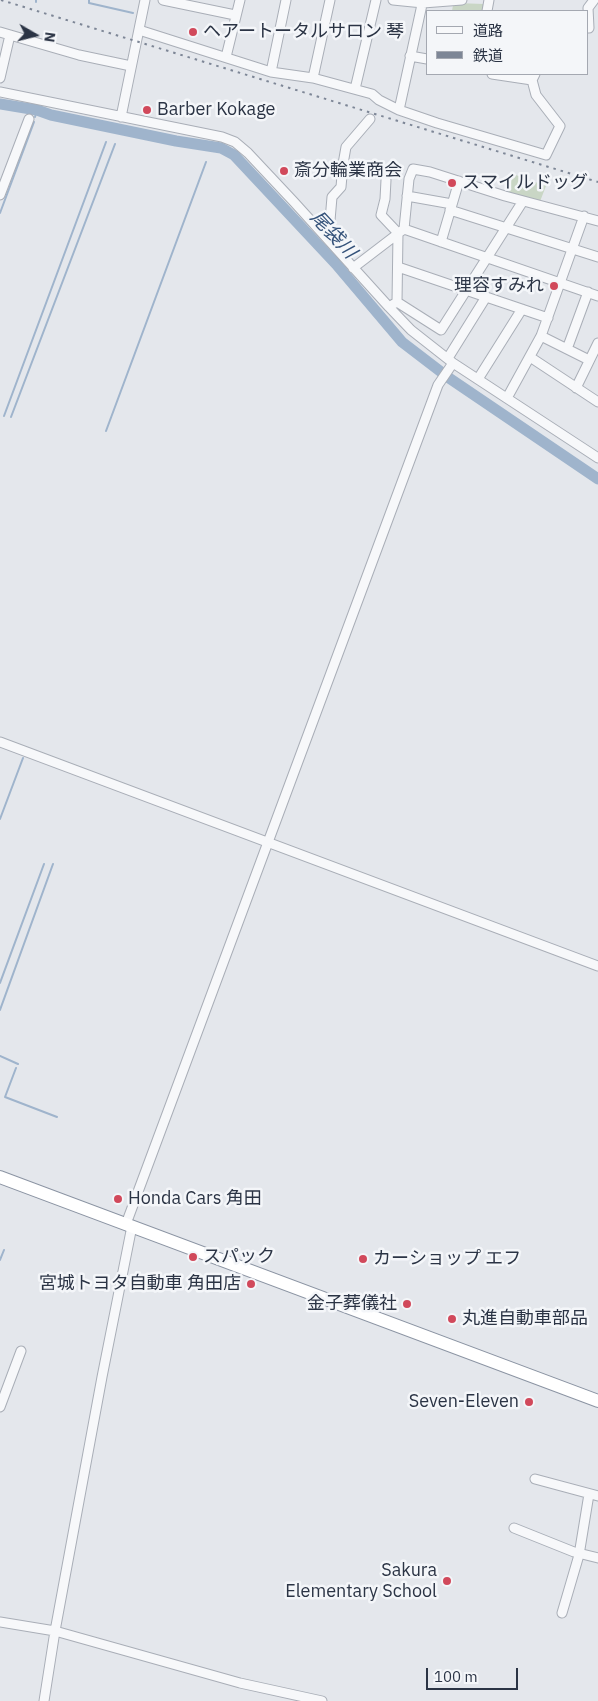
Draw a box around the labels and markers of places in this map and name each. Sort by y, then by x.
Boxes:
place label: ヘアートータルサロン 琴 [203,21,404,43]
marker: ヘアートータルサロン 琴 [187,26,199,38]
place label: Barber Kokage [157,99,275,121]
marker: Barber Kokage [141,104,153,116]
place label: 斎分輪業商会 [294,160,402,182]
marker: 斎分輪業商会 [278,165,290,177]
place label: スマイルドッグ [462,172,588,194]
marker: スマイルドッグ [446,177,458,189]
place label: 理容すみれ [454,275,544,297]
marker: 理容すみれ [548,280,560,292]
place label: Honda Cars 角田 [128,1188,262,1210]
marker: Honda Cars 角田 [112,1193,124,1205]
place label: スパック [203,1246,275,1268]
place label: カーショップ エフ [373,1248,521,1270]
marker: スパック [187,1251,199,1263]
marker: カーショップ エフ [357,1253,369,1265]
place label: 宮城トヨタ自動車 角田店 [39,1273,241,1295]
marker: 宮城トヨタ自動車 角田店 [245,1278,257,1290]
place label: 金子葬儀社 [307,1293,397,1315]
marker: 金子葬儀社 [401,1298,413,1310]
place label: 丸進自動車部品 [462,1308,588,1330]
marker: 丸進自動車部品 [446,1313,458,1325]
place label: Seven-Eleven [409,1391,519,1413]
marker: Seven-Eleven [523,1396,535,1408]
place label: Sakura Elementary School [285,1560,437,1602]
marker: Sakura Elementary School [441,1575,453,1587]

